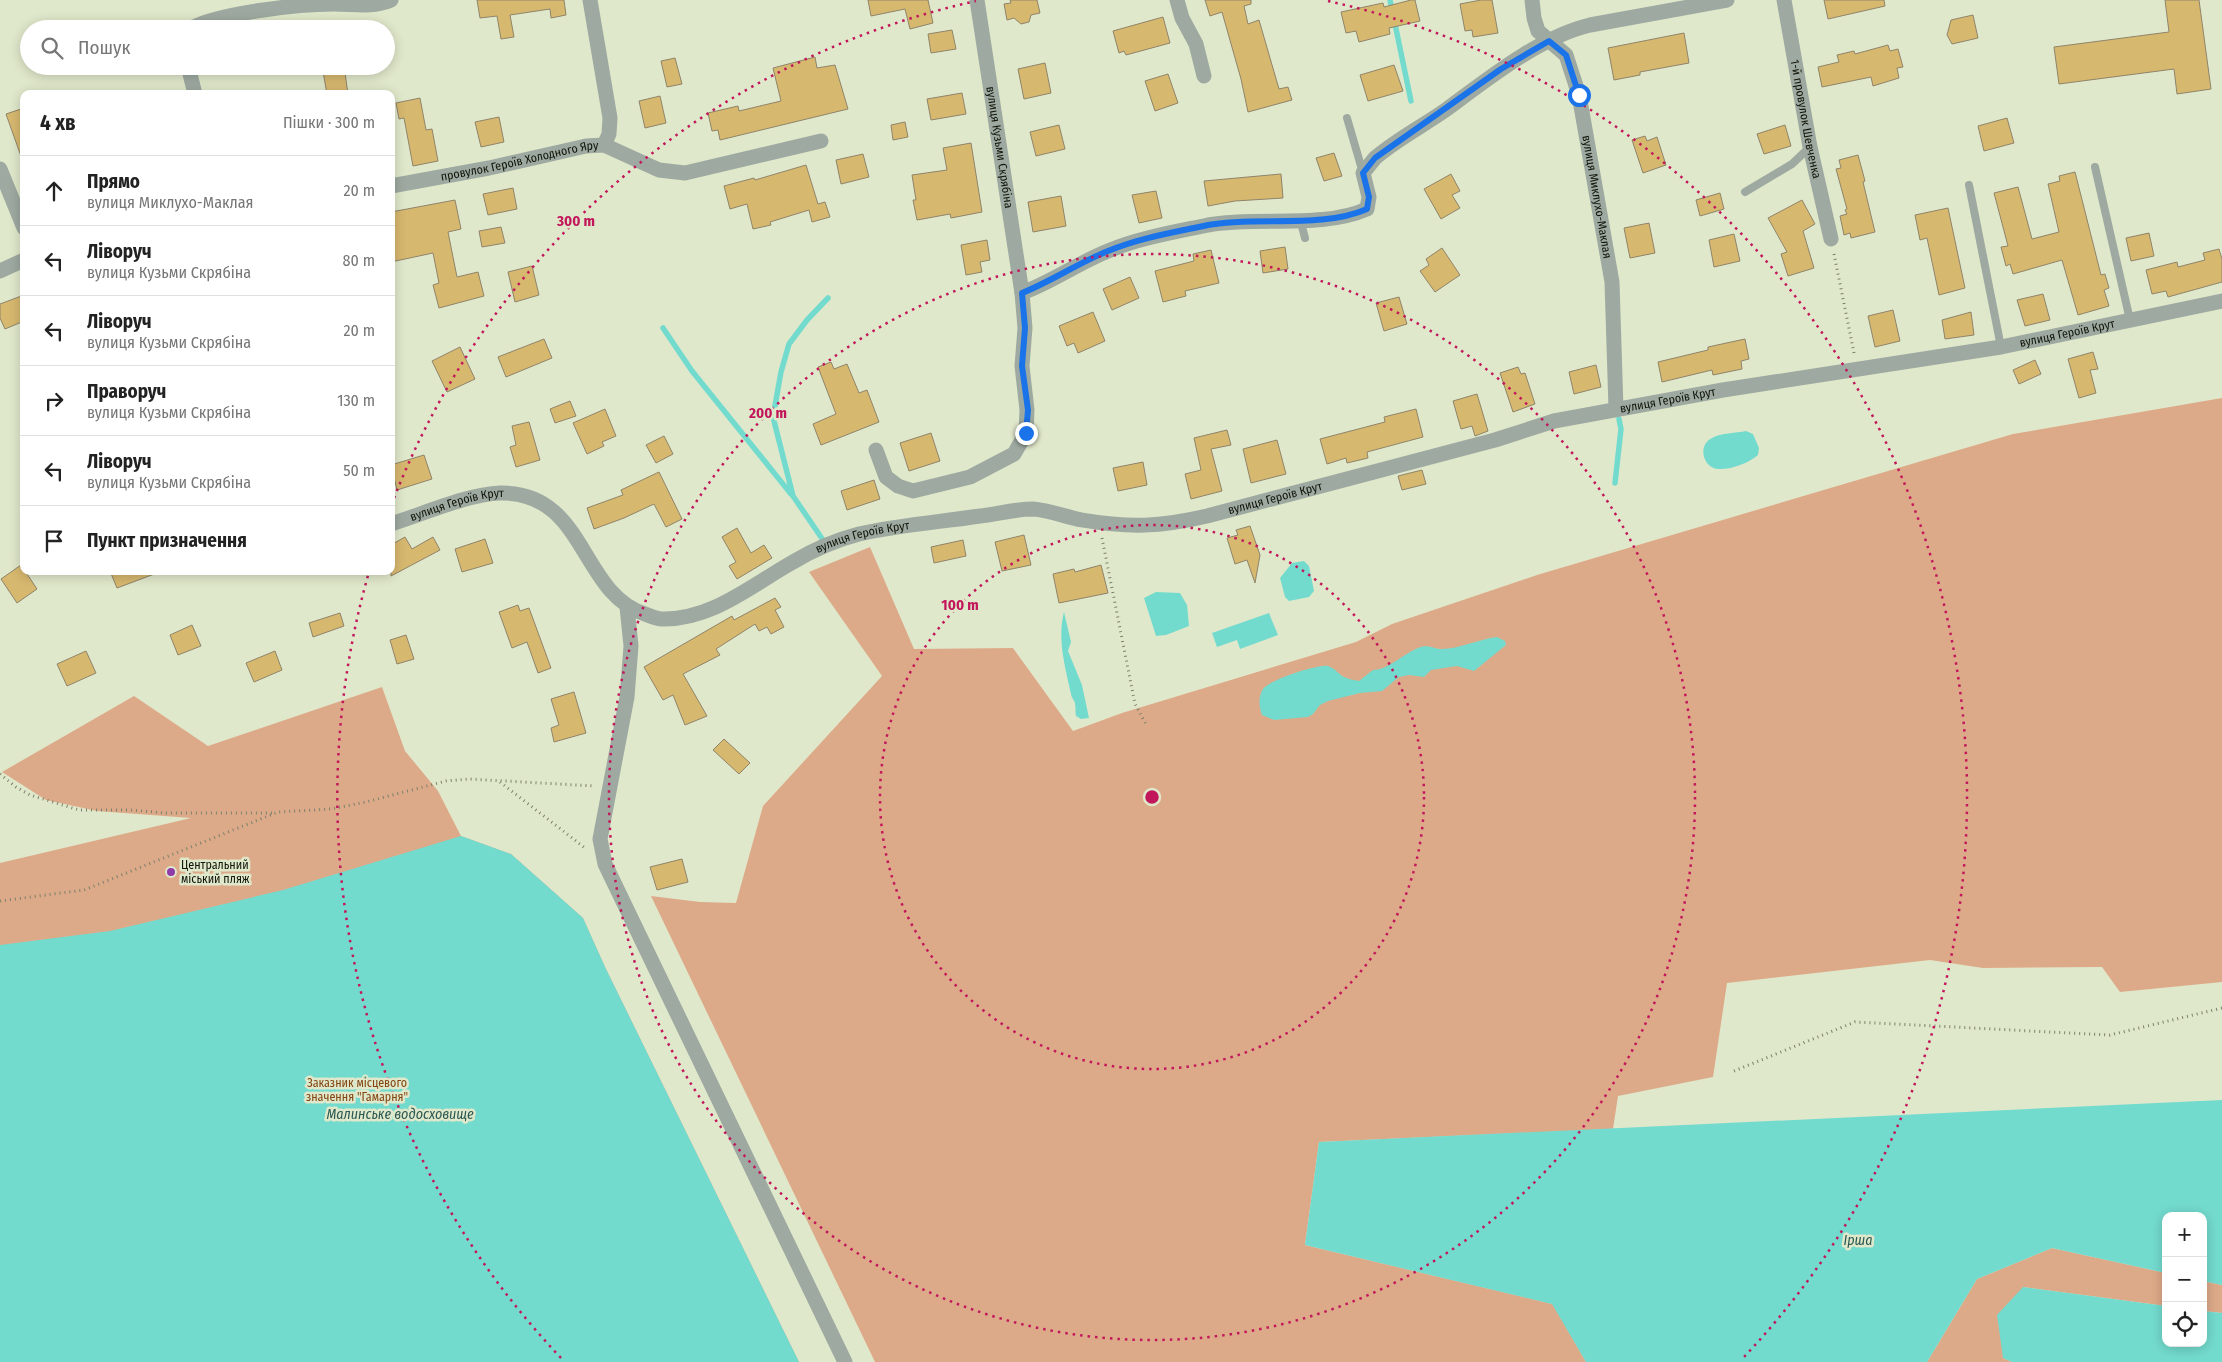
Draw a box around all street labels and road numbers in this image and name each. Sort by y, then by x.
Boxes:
street label: 1-й провулок Шевченка [1788,58,1824,180]
street label: вулиця Кузьми Скрябіна [983,85,1016,209]
street label: вулиця Миклухо-Маклая [1579,134,1615,260]
street label: провулок Героїв Холодного Яру [439,138,599,184]
street label: вулиця Героїв Крут [2018,317,2116,350]
street label: вулиця Героїв Крут [1619,385,1717,416]
street label: вулиця Героїв Крут [1227,479,1324,517]
street label: вулиця Героїв Крут [408,486,504,524]
street label: вулиця Героїв Крут [813,518,910,556]

